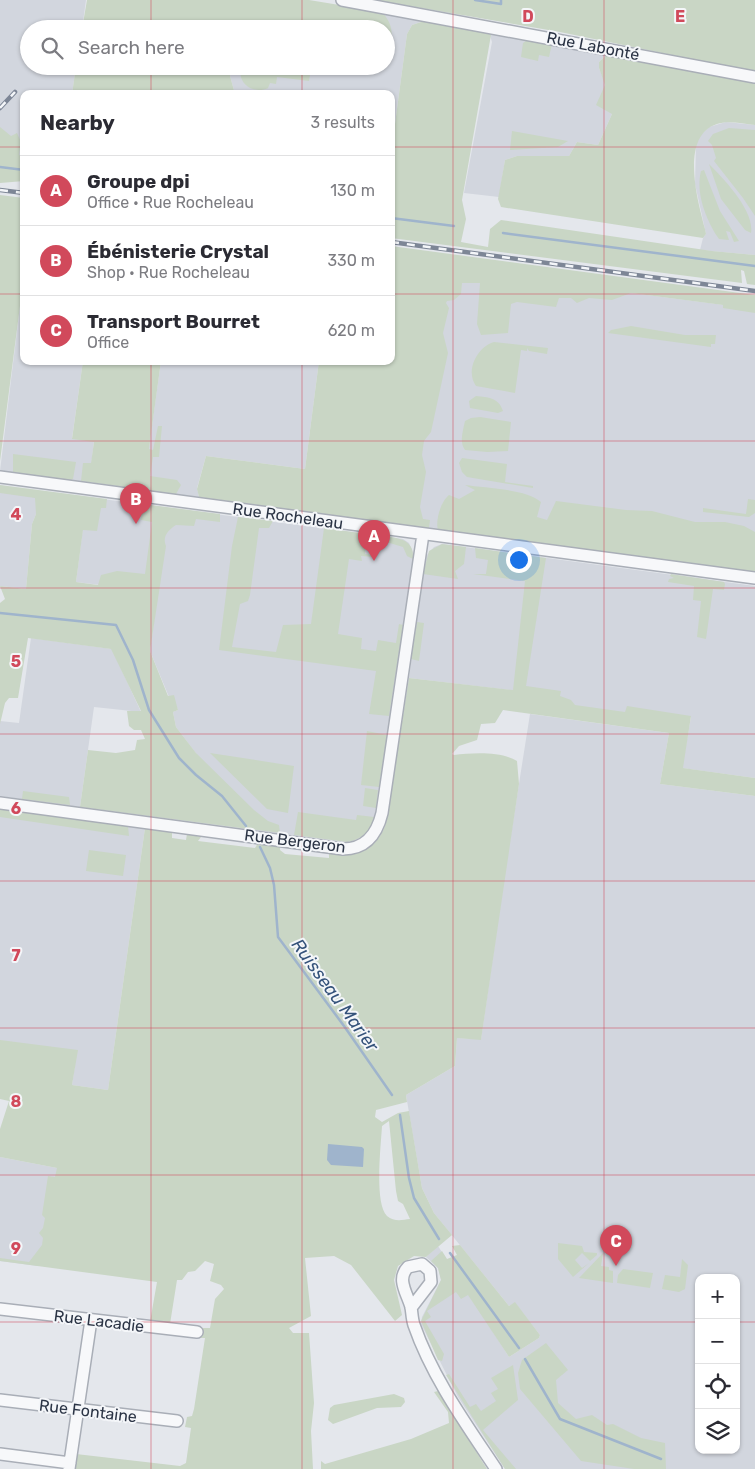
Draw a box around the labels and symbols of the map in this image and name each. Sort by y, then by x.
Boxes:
text: D [522,7,534,26]
text: E [675,7,685,26]
street label: Rue Labonté [545,28,641,64]
pin: B [120,483,152,524]
street label: Rue Rocheleau [232,499,344,533]
text: 4 [11,505,22,524]
pin: A [358,520,390,561]
your location [506,547,532,573]
text: 5 [11,652,21,671]
text: 6 [11,799,21,818]
street label: Rue Bergeron [243,825,347,857]
water label: Ruisseau Marier [287,934,384,1057]
text: 7 [11,946,21,965]
text: 8 [11,1092,22,1111]
pin: C [600,1225,632,1266]
text: 9 [11,1239,21,1258]
street label: Rue Lacadie [53,1306,145,1336]
street label: Rue Fontaine [38,1396,138,1426]

